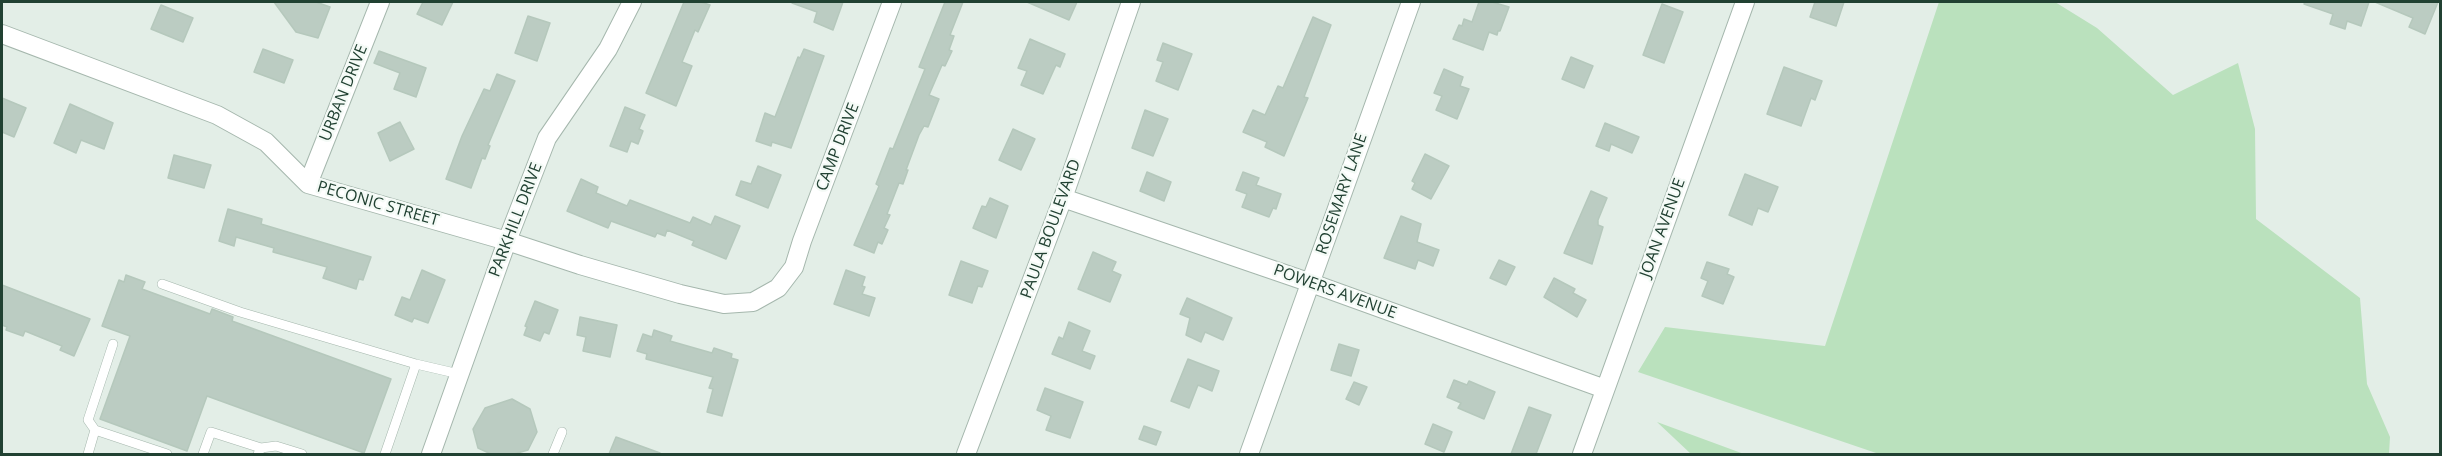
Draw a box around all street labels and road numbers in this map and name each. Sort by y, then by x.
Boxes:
street label: URBAN DRIVE [316,42,372,144]
street label: CAMP DRIVE [812,100,864,194]
street label: ROSEMARY LANE [1312,131,1372,257]
street label: PAULA BOULEVARD [1017,157,1085,301]
street label: PARKHILL DRIVE [485,160,547,280]
street label: JOAN AVENUE [1636,176,1690,280]
street label: PECONIC STREET [315,177,441,231]
street label: POWERS AVENUE [1271,261,1399,323]

